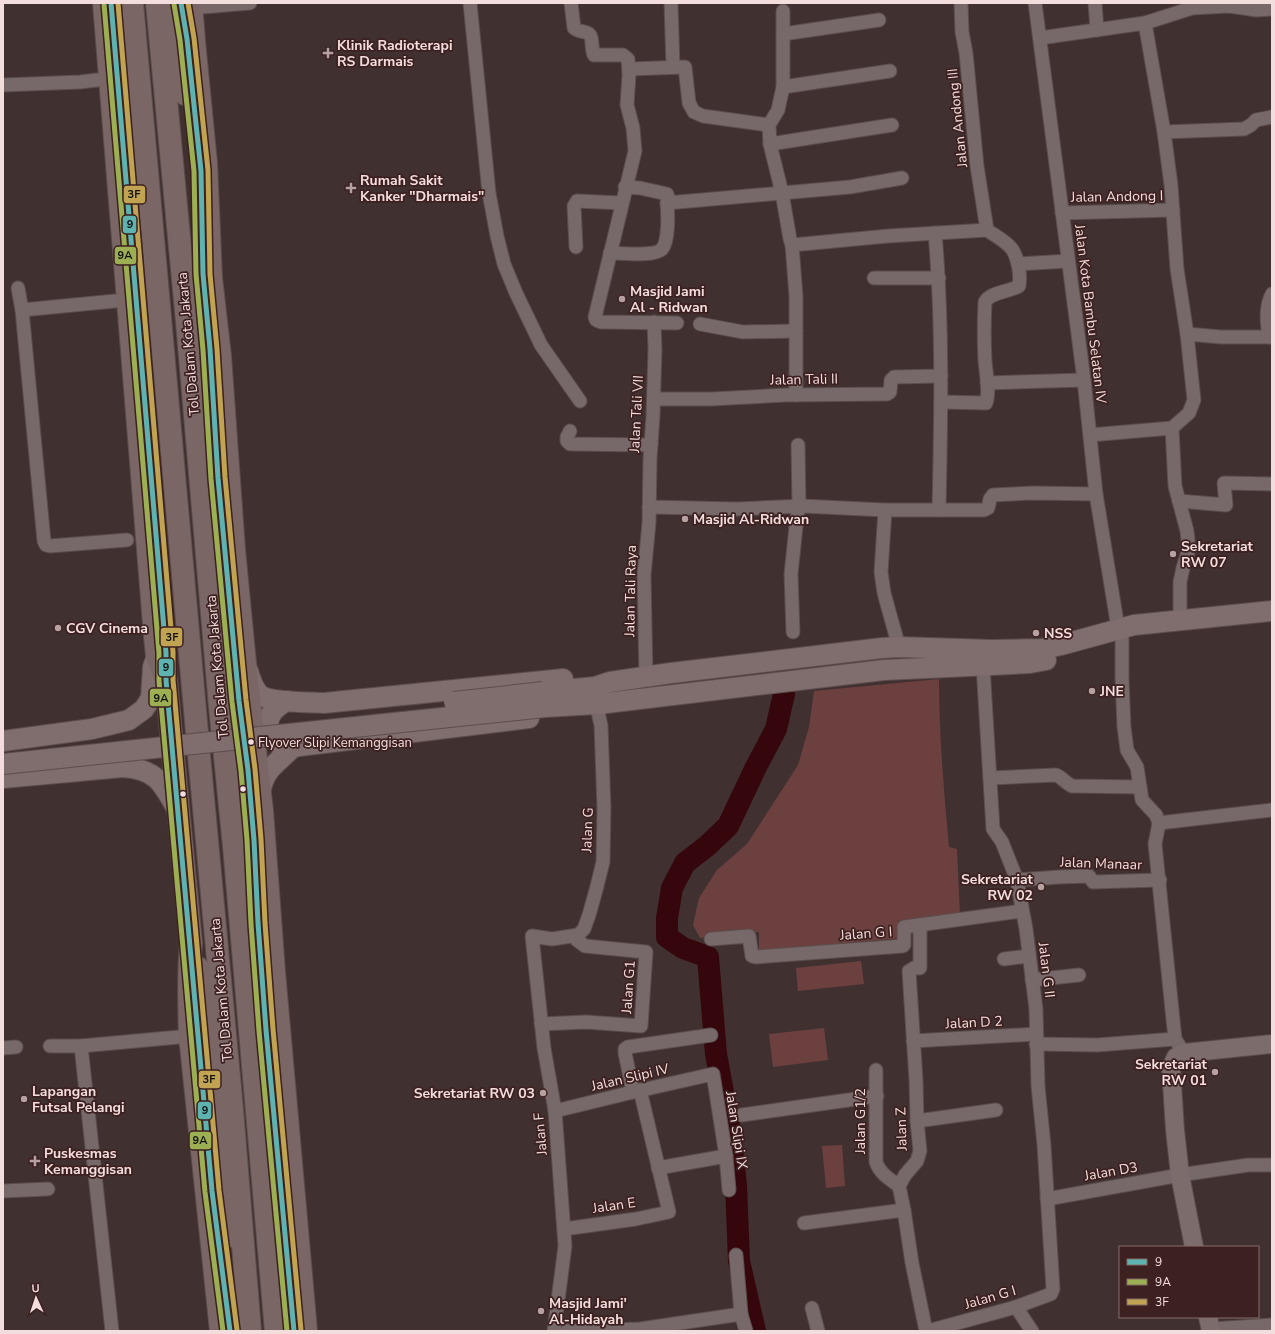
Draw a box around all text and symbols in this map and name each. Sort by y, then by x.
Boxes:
place label: Klinik Radioterapi RS Darmais [337,36,452,71]
marker: Klinik Radioterapi RS Darmais [322,47,334,59]
street label: Jalan Andong III [943,67,972,170]
place label: Rumah Sakit Kanker "Dharmais" [360,171,484,206]
marker: Rumah Sakit Kanker "Dharmais" [345,182,357,194]
line badge: 3F [123,185,146,204]
street label: Jalan Andong I [1070,186,1163,207]
text: 3F [128,187,140,202]
line badge: 9 [122,215,137,234]
text: 9 [127,217,134,232]
street label: Jalan Kota Bambu Selatan IV [1070,222,1111,405]
line badge: 9A [114,246,137,265]
text: 9A [118,248,133,263]
street label: Tol Dalam Kota Jakarta [173,271,204,417]
place label: Masjid Jami Al - Ridwan [630,282,708,317]
marker: Masjid Jami Al - Ridwan [617,294,627,304]
street label: Jalan Tali II [769,369,838,390]
street label: Jalan Tali VII [625,375,648,454]
place label: Masjid Al-Ridwan [693,510,809,529]
marker: Masjid Al-Ridwan [680,514,690,524]
place label: Sekretariat RW 07 [1181,537,1254,572]
street label: Jalan Tali Raya [620,545,641,638]
marker: Sekretariat RW 07 [1168,549,1178,559]
street label: Tol Dalam Kota Jakarta [202,594,233,740]
place label: CGV Cinema [66,619,148,638]
marker: CGV Cinema [53,623,63,633]
place label: NSS [1044,624,1072,643]
line badge: 3F [160,627,183,647]
marker: NSS [1031,628,1041,638]
text: 3F [166,630,178,645]
line badge: 9 [158,658,174,677]
text: 9 [163,660,170,675]
place label: JNE [1099,682,1124,701]
marker: JNE [1087,686,1097,696]
line badge: 9A [149,688,172,707]
text: 9A [154,691,169,706]
place label: Flyover Slipi Kemanggisan [258,734,412,752]
marker: Flyover Slipi Kemanggisan [246,737,256,747]
unlabelled marker [238,784,248,794]
unlabelled marker [178,789,188,799]
street label: Jalan G [577,807,598,854]
street label: Jalan Manaar [1059,853,1142,874]
place label: Sekretariat RW 02 [961,870,1034,905]
marker: Sekretariat RW 02 [1036,882,1046,892]
street label: Tol Dalam Kota Jakarta [206,917,237,1063]
street label: Jalan G I [838,922,893,945]
street label: Jalan G II [1034,940,1059,999]
street label: Jalan G1 [617,960,640,1015]
street label: Jalan D 2 [944,1012,1003,1034]
place label: Sekretariat RW 01 [1135,1055,1208,1090]
street label: Jalan Slipi IV [588,1059,671,1096]
marker: Sekretariat RW 01 [1210,1067,1220,1077]
line badge: 3F [198,1070,221,1089]
text: 3F [203,1072,215,1087]
place label: Lapangan Futsal Pelangi [32,1082,125,1117]
place label: Sekretariat RW 03 [414,1084,535,1103]
marker: Sekretariat RW 03 [538,1088,548,1098]
street label: Jalan G1/2 [851,1088,870,1155]
street label: Jalan Slipi IX [721,1089,752,1170]
marker: Lapangan Futsal Pelangi [19,1094,29,1104]
line badge: 9 [197,1101,212,1120]
text: 9 [202,1103,209,1118]
street label: Jalan Z [891,1107,912,1152]
street label: Jalan F [529,1112,552,1157]
line badge: 9A [189,1131,212,1150]
text: 9A [193,1133,208,1148]
place label: Puskesmas Kemanggisan [44,1144,132,1179]
marker: Puskesmas Kemanggisan [29,1155,41,1167]
street label: Jalan D3 [1082,1157,1139,1186]
street label: Jalan E [590,1193,637,1218]
legend [1119,1246,1259,1318]
text: 9 [1155,1254,1162,1270]
text: 9A [1155,1274,1171,1290]
north arrow [16,1278,56,1318]
text: U [31,1281,40,1296]
street label: Jalan G I [961,1281,1018,1314]
place label: Masjid Jami' Al-Hidayah [549,1294,627,1329]
text: 3F [1155,1294,1169,1310]
marker: Masjid Jami' Al-Hidayah [536,1306,546,1316]

